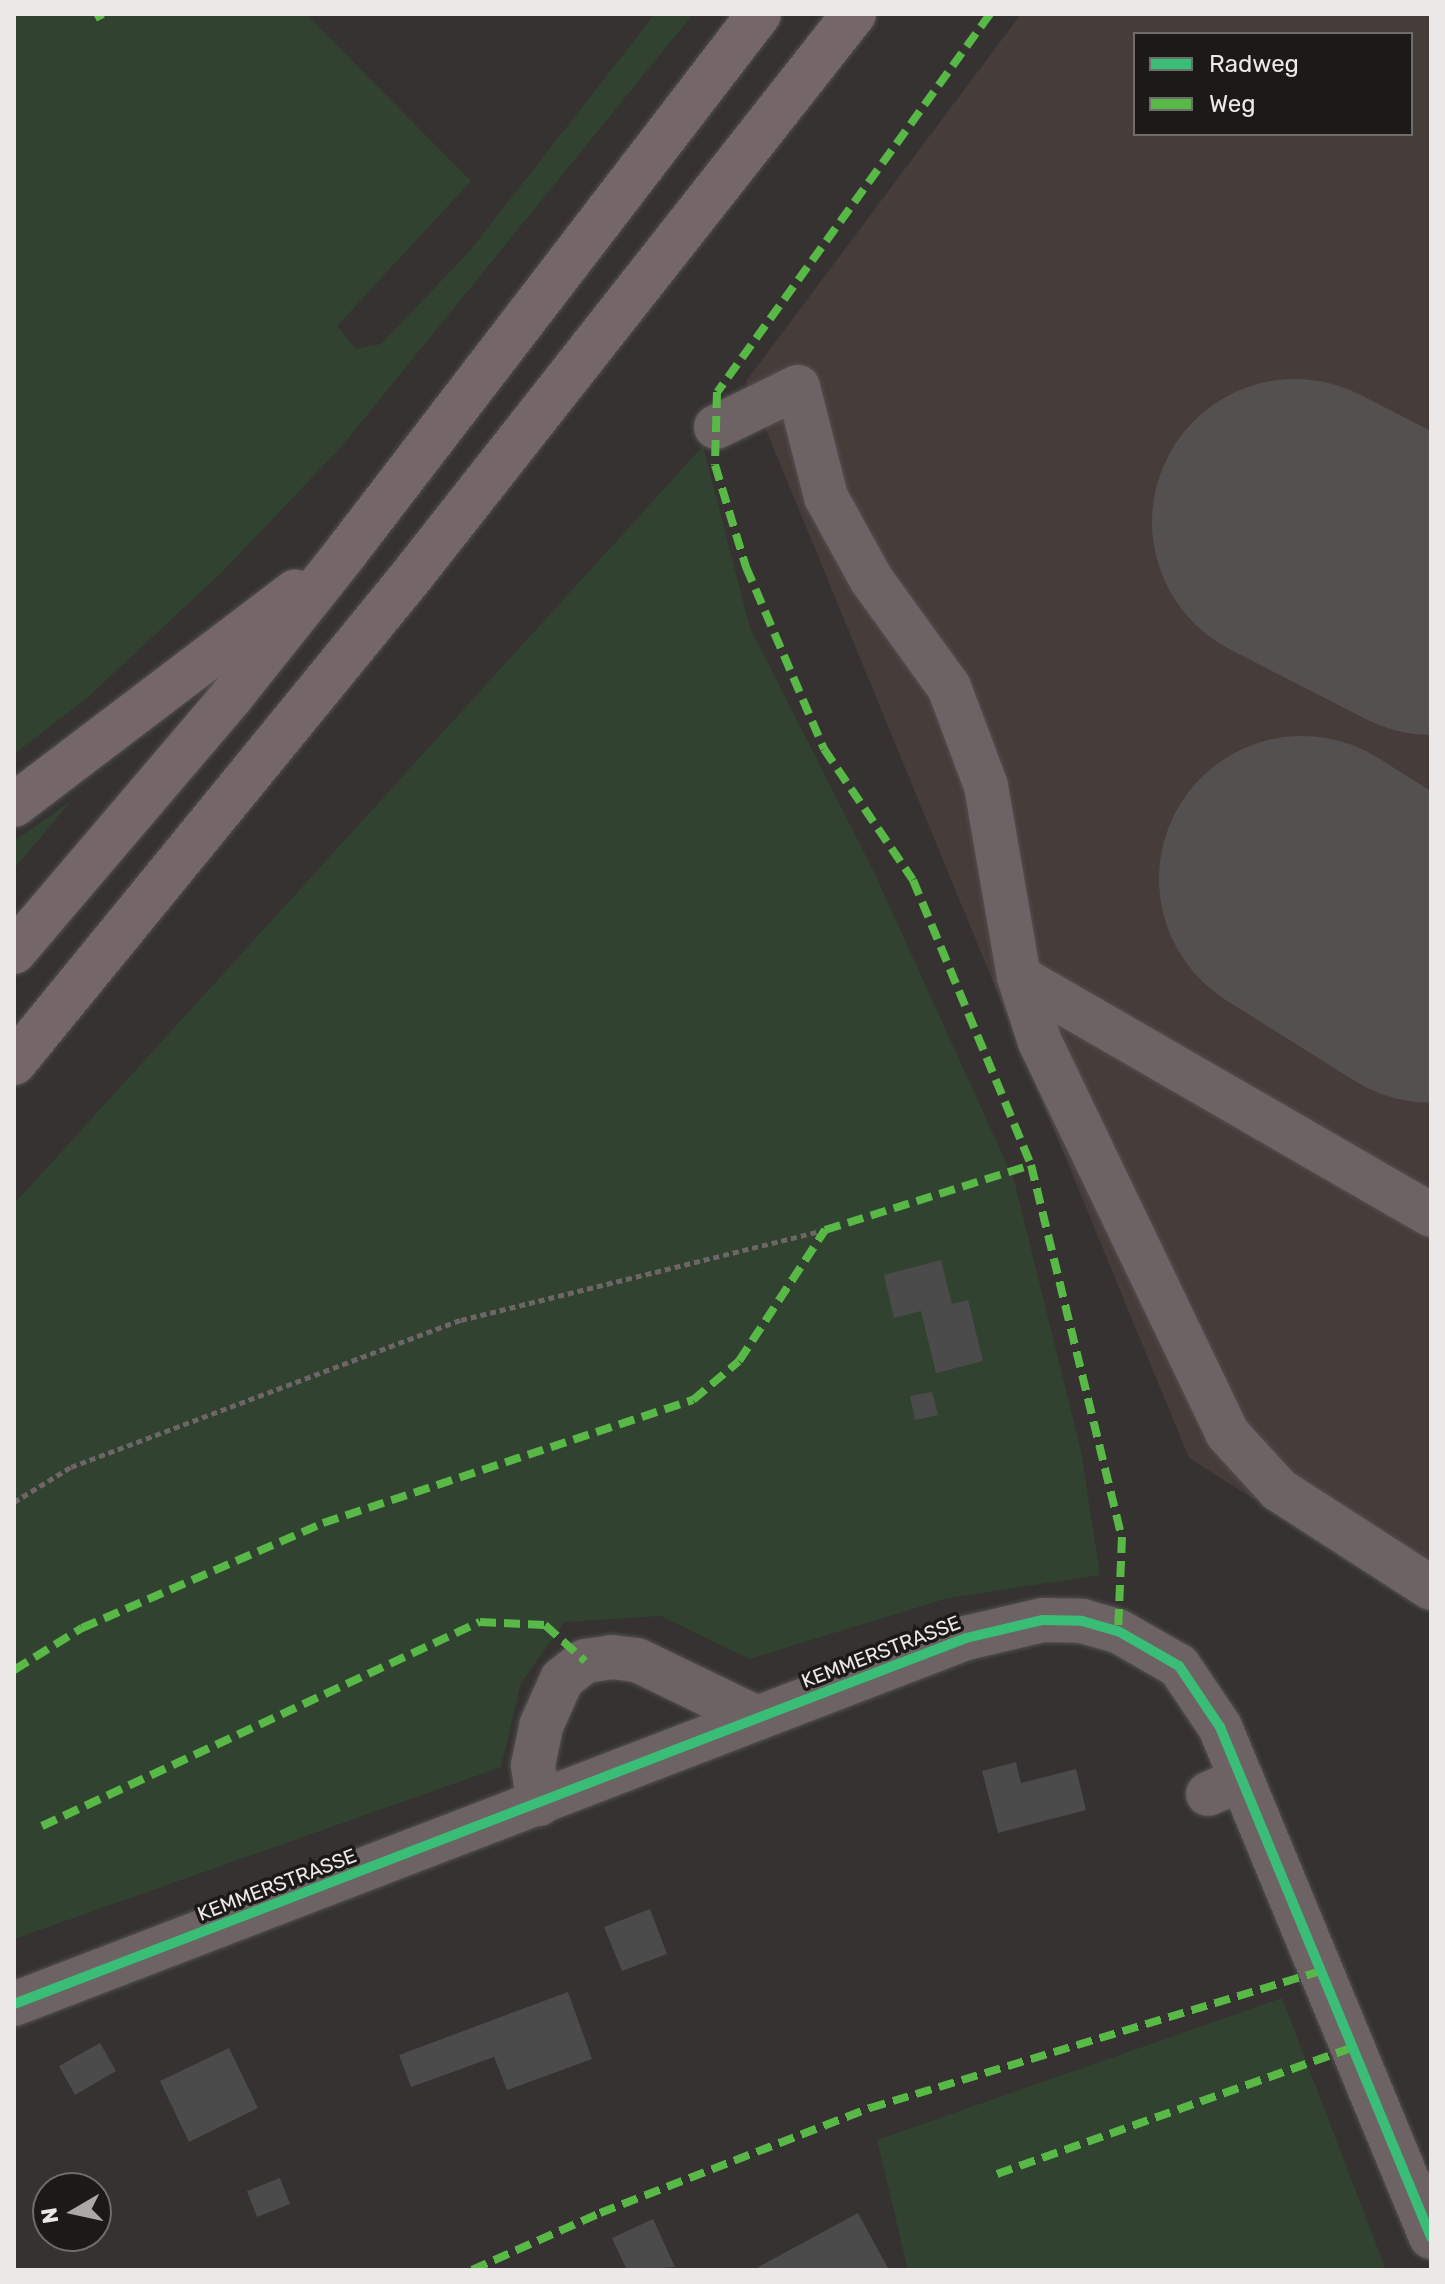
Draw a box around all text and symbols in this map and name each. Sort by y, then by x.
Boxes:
legend [1133,32,1413,136]
text: Radweg [1209,50,1299,78]
text: Weg [1209,90,1256,118]
street label: KEMMERSTRASSE [798,1611,964,1693]
street label: KEMMERSTRASSE [194,1844,360,1926]
north arrow [32,2172,112,2252]
text: N [35,2206,64,2225]

